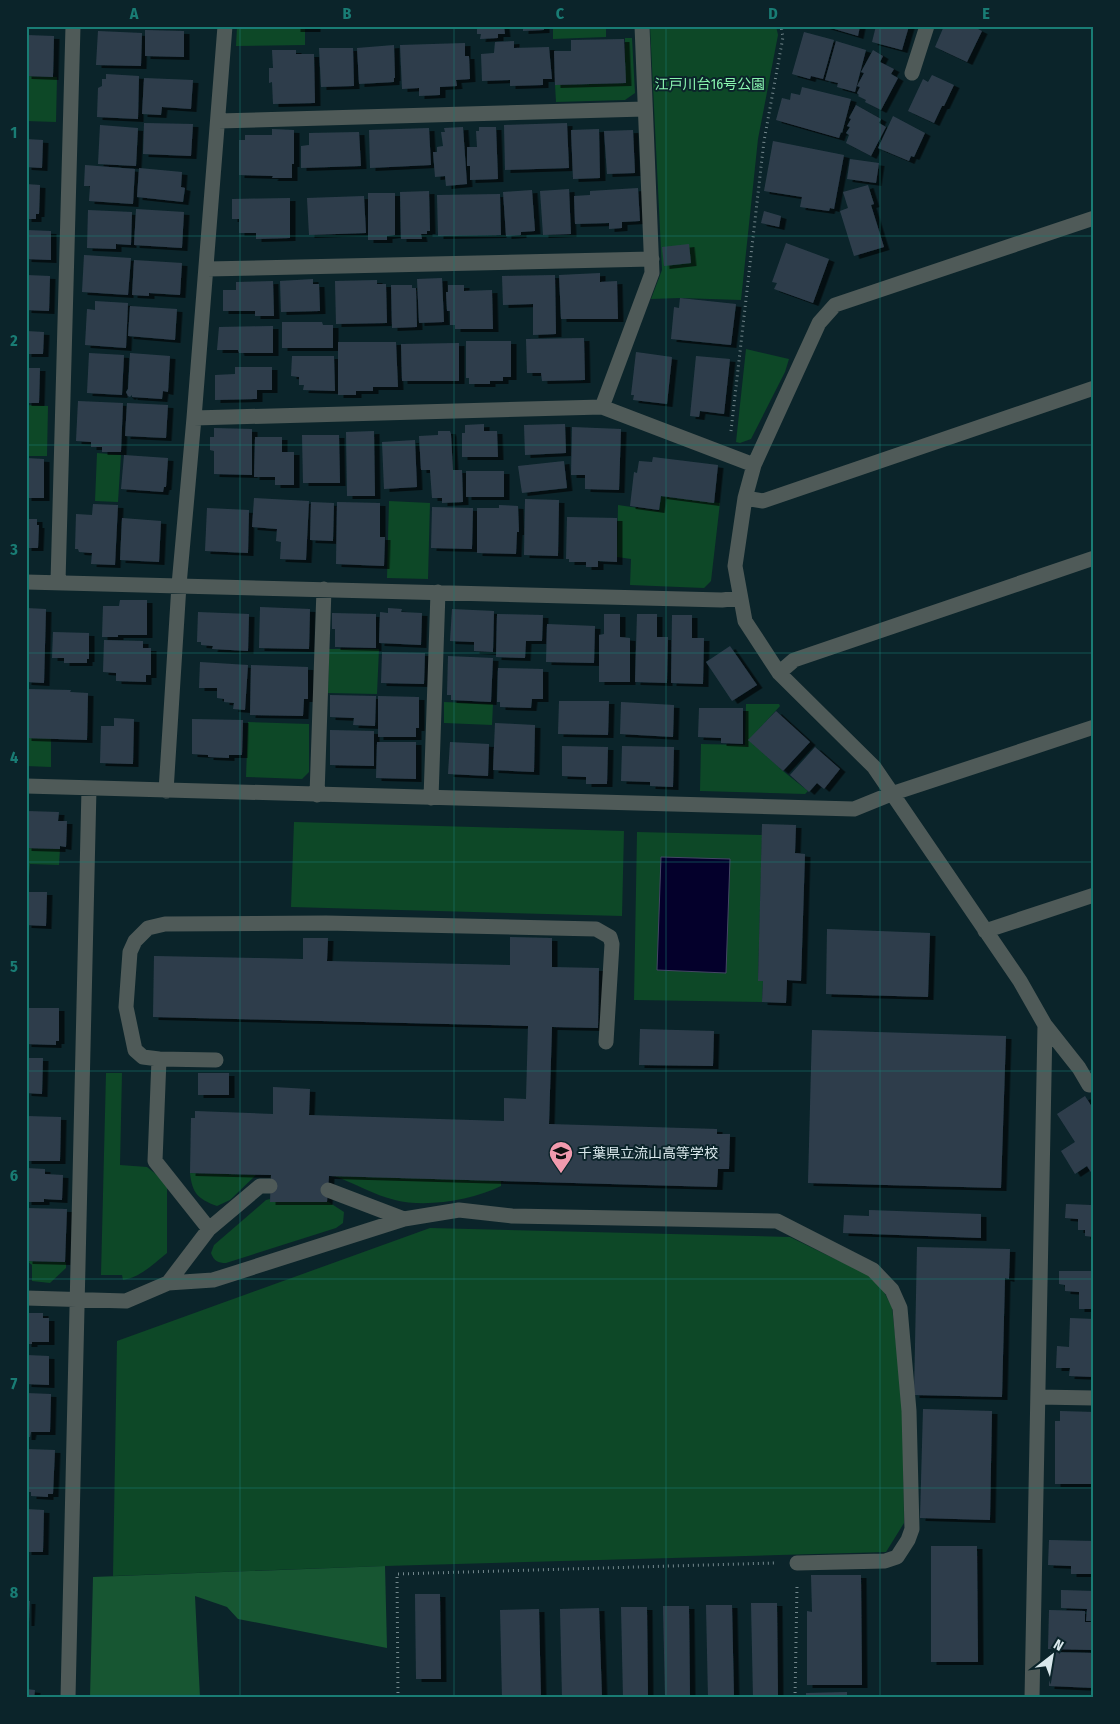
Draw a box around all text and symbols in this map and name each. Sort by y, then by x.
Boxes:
text: A [129,4,139,23]
text: B [343,4,352,23]
text: C [556,4,565,23]
text: D [768,4,778,23]
text: E [982,4,990,23]
park label: 江戸川台16号公園 [655,76,765,93]
text: 1 [11,123,17,142]
text: 2 [9,331,18,350]
text: 3 [9,540,18,559]
text: 4 [10,748,18,767]
text: 5 [10,957,18,976]
school or university icon: 千葉県立流山高等学校 [548,1140,574,1174]
place label: 千葉県立流山高等学校 [578,1145,718,1162]
text: 6 [10,1166,18,1185]
text: 7 [11,1374,18,1393]
text: 8 [10,1583,19,1602]
north arrow [1028,1632,1078,1682]
text: N [1050,1636,1066,1655]

